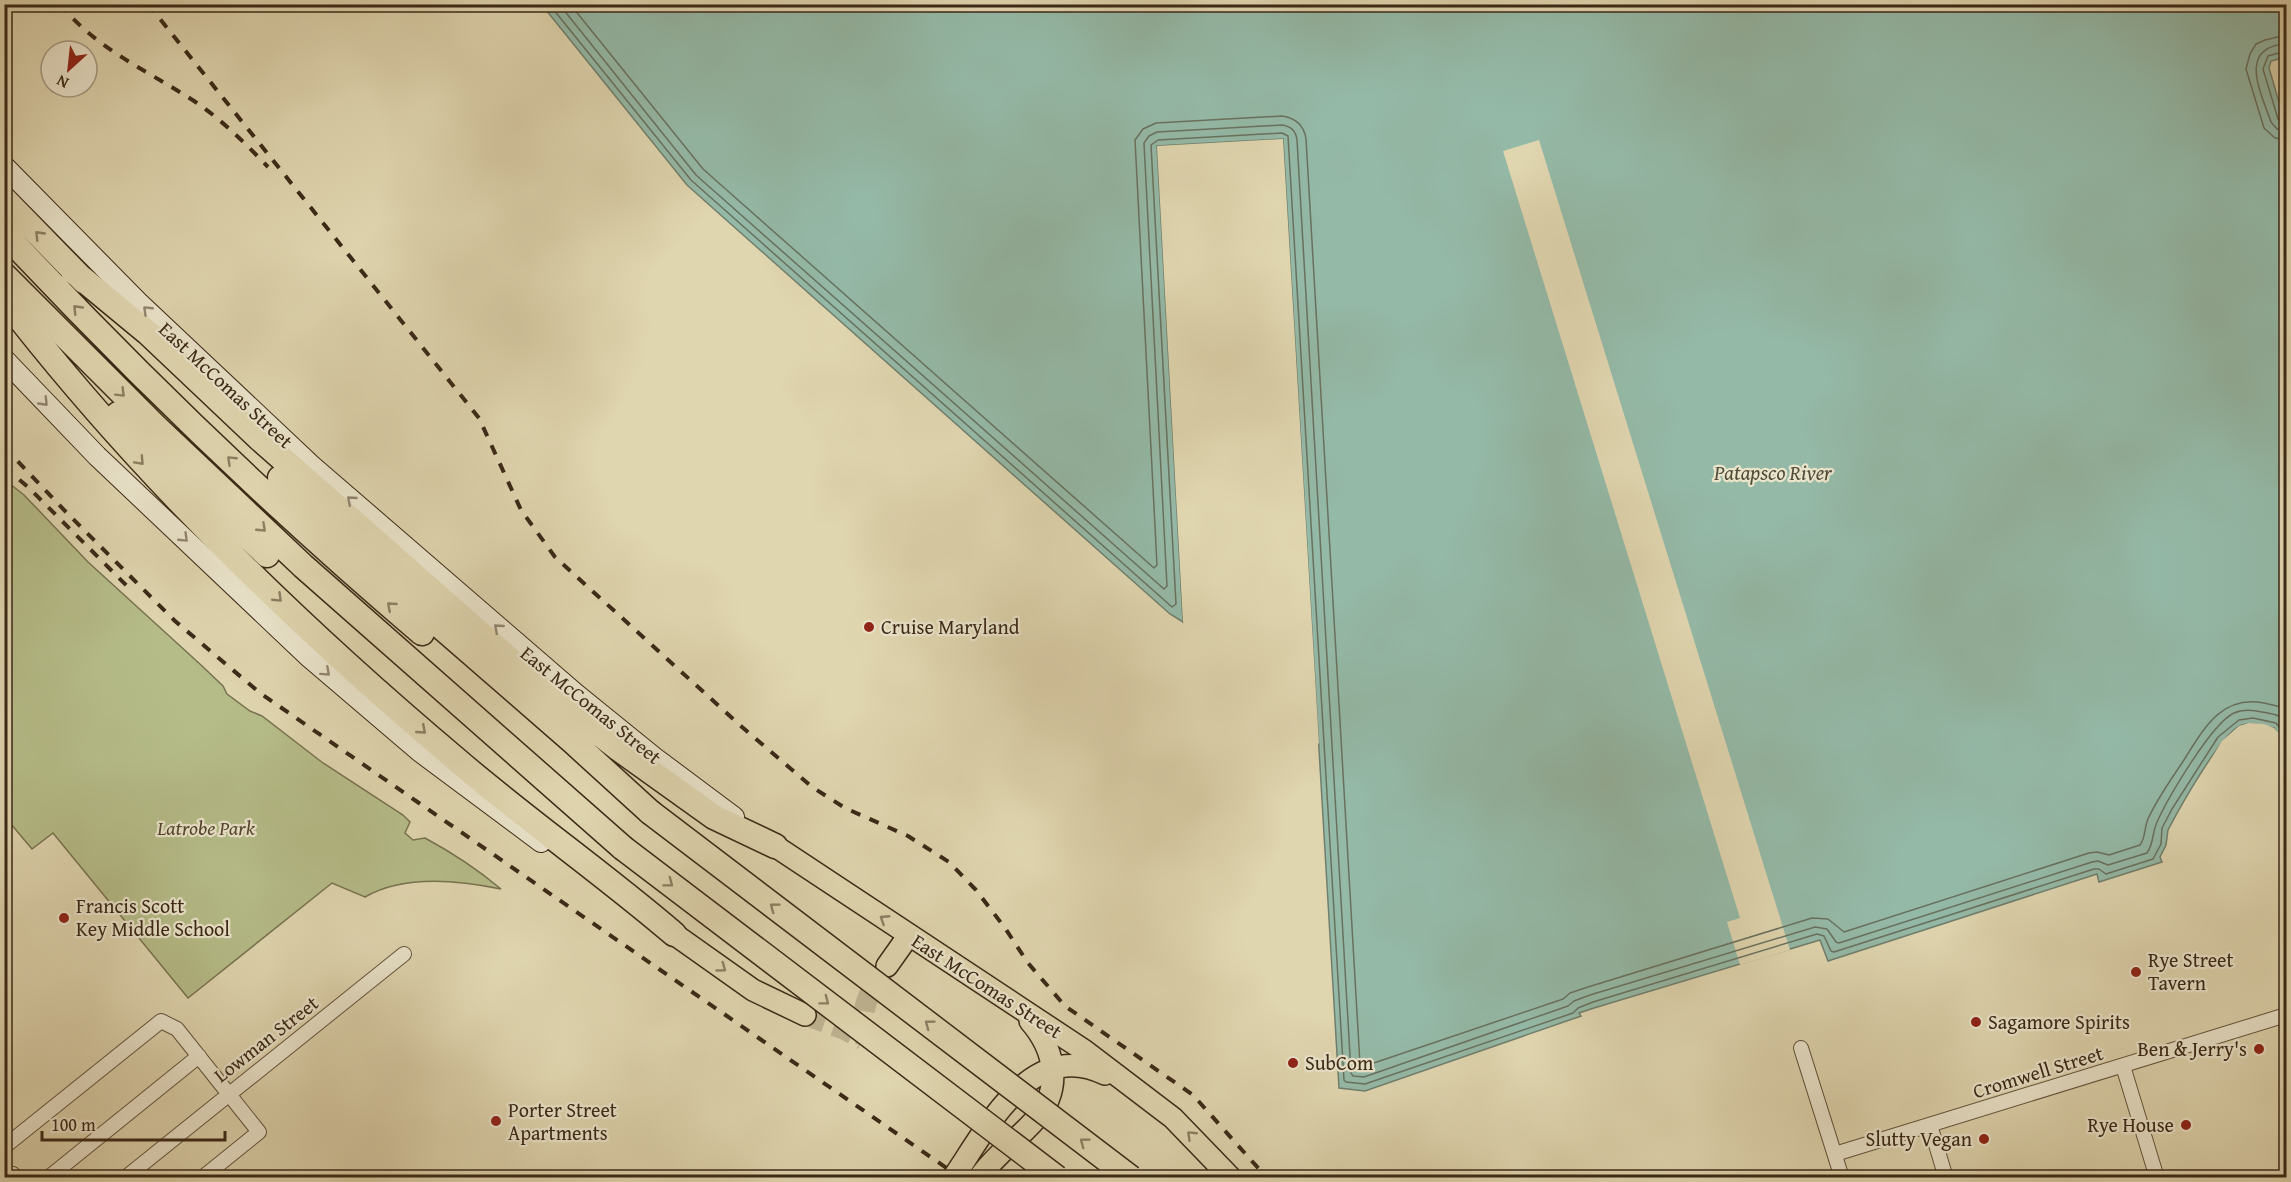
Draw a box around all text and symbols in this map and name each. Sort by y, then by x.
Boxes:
north arrow [39,39,99,99]
text: N [52,69,72,95]
one-way arrow [35,231,46,242]
one-way arrow [74,305,85,316]
one-way arrow [144,307,155,318]
street label: East McComas Street [153,315,300,455]
one-way arrow [114,385,125,396]
one-way arrow [37,395,48,406]
one-way arrow [133,454,144,465]
one-way arrow [227,457,238,468]
water label: Patapsco River [1713,457,1833,488]
one-way arrow [347,496,358,507]
one-way arrow [255,521,265,532]
one-way arrow [176,531,187,542]
one-way arrow [271,591,282,602]
one-way arrow [387,602,397,613]
place label: Cruise Maryland [881,612,1020,641]
marker: Cruise Maryland [862,620,876,634]
one-way arrow [494,624,505,635]
street label: East McComas Street [515,639,668,771]
one-way arrow [319,665,329,676]
one-way arrow [415,723,426,734]
park label: Latrobe Park [156,813,256,842]
one-way arrow [663,876,674,887]
place label: Francis Scott Key Middle School [76,891,230,943]
one-way arrow [769,903,780,914]
marker: Francis Scott Key Middle School [57,911,71,925]
one-way arrow [880,915,891,926]
street label: East McComas Street [906,926,1068,1045]
place label: Rye Street Tavern [2148,945,2233,997]
one-way arrow [715,961,726,972]
marker: Rye Street Tavern [2129,965,2143,979]
street label: Lowman Street [207,988,324,1089]
one-way arrow [818,994,829,1005]
place label: Sagamore Spirits [1988,1007,2130,1036]
marker: Sagamore Spirits [1969,1015,1983,1029]
one-way arrow [925,1021,936,1032]
place label: Ben & Jerry's [2138,1034,2247,1063]
street label: Cromwell Street [1969,1038,2107,1105]
marker: Ben & Jerry's [2252,1042,2266,1056]
place label: SubCom [1305,1048,1374,1077]
marker: SubCom [1286,1056,1300,1070]
place label: Porter Street Apartments [508,1095,617,1147]
scale bar [42,1104,225,1142]
place label: Rye House [2088,1110,2174,1139]
text: 100 m [51,1111,96,1138]
marker: Porter Street Apartments [489,1114,503,1128]
marker: Rye House [2179,1118,2193,1132]
place label: Slutty Vegan [1865,1124,1972,1153]
one-way arrow [1187,1131,1197,1142]
marker: Slutty Vegan [1977,1132,1991,1146]
one-way arrow [1080,1139,1091,1150]

